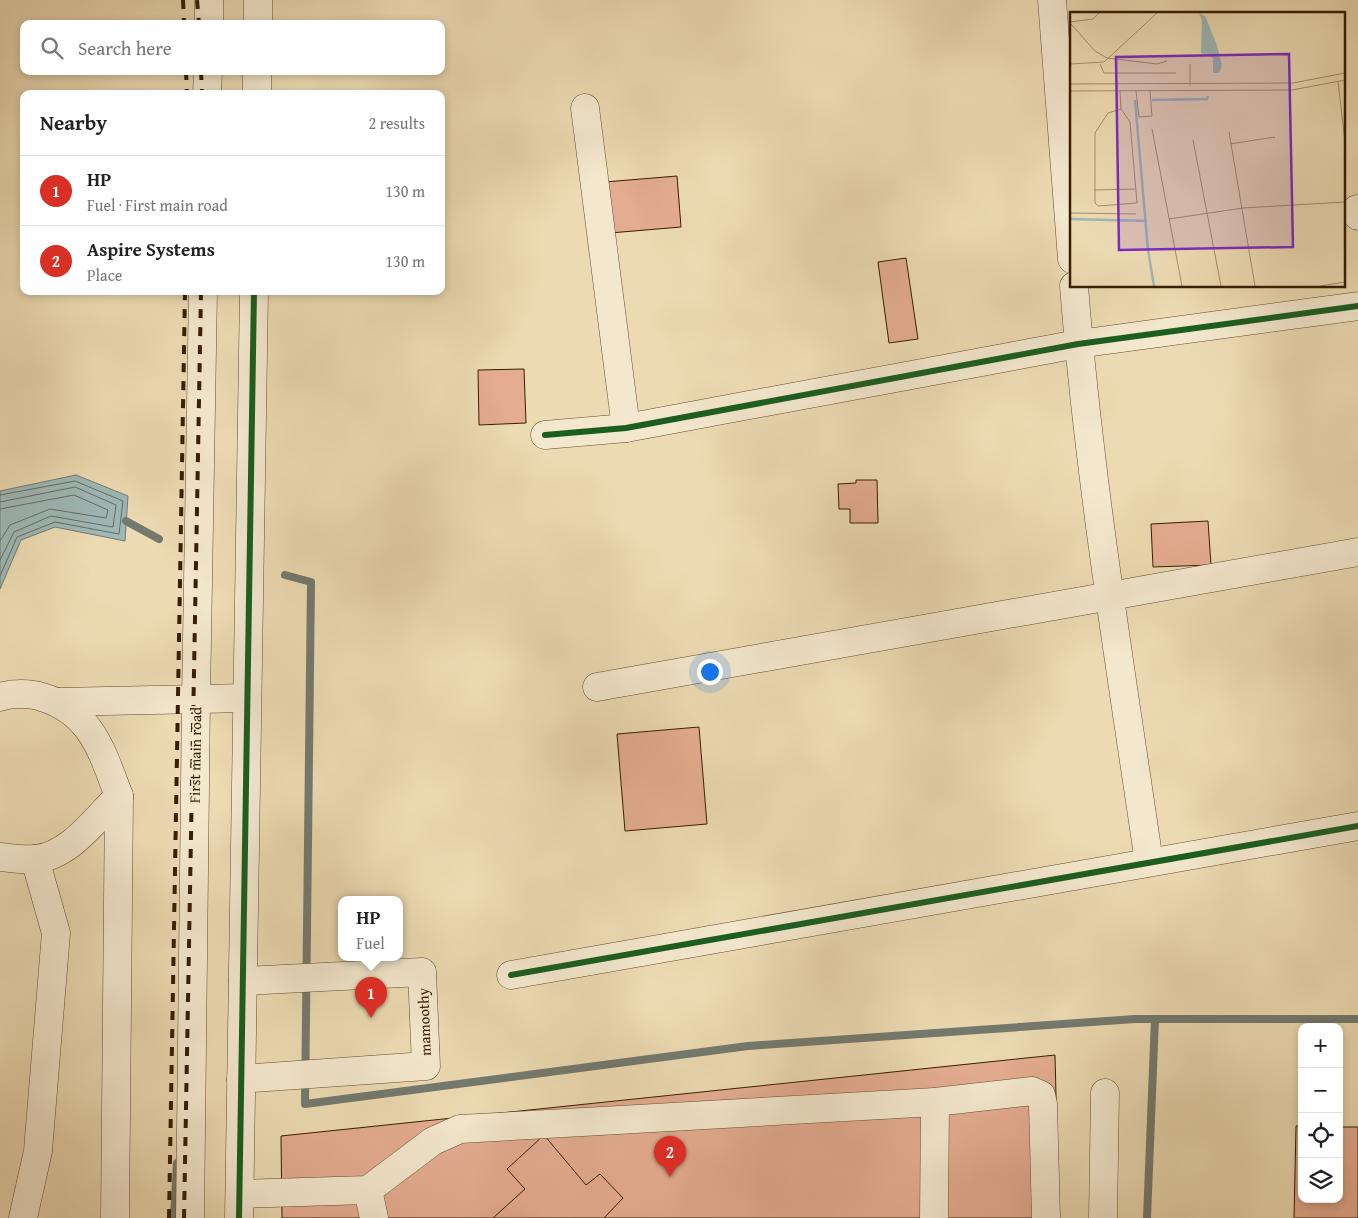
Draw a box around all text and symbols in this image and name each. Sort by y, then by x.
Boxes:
inset map [1070,12,1346,288]
search box [20,20,445,75]
icon: search [38,34,66,62]
text: Search here [78,34,172,62]
text: Nearby [40,107,107,138]
text: 2 results [368,111,425,135]
text: HP [87,165,111,193]
text: 1 [52,179,60,203]
text: 130 m [385,179,425,203]
text: Fuel · First main road [87,193,228,217]
text: Aspire Systems [87,235,215,263]
text: 2 [52,249,60,273]
text: 130 m [385,249,425,273]
text: Place [87,263,122,287]
your location [697,659,723,685]
street label: First main road [184,707,206,803]
popup [338,896,403,961]
text: HP [356,903,380,931]
text: Fuel [356,931,385,955]
pin: 1 [355,977,387,1018]
street label: mamoothy [412,987,436,1056]
map controls [1298,1023,1343,1203]
button: + [1298,1023,1343,1068]
button: − [1298,1068,1343,1113]
button: locate [1298,1113,1343,1158]
pin: 2 [654,1136,686,1177]
button: layers [1298,1158,1343,1203]

